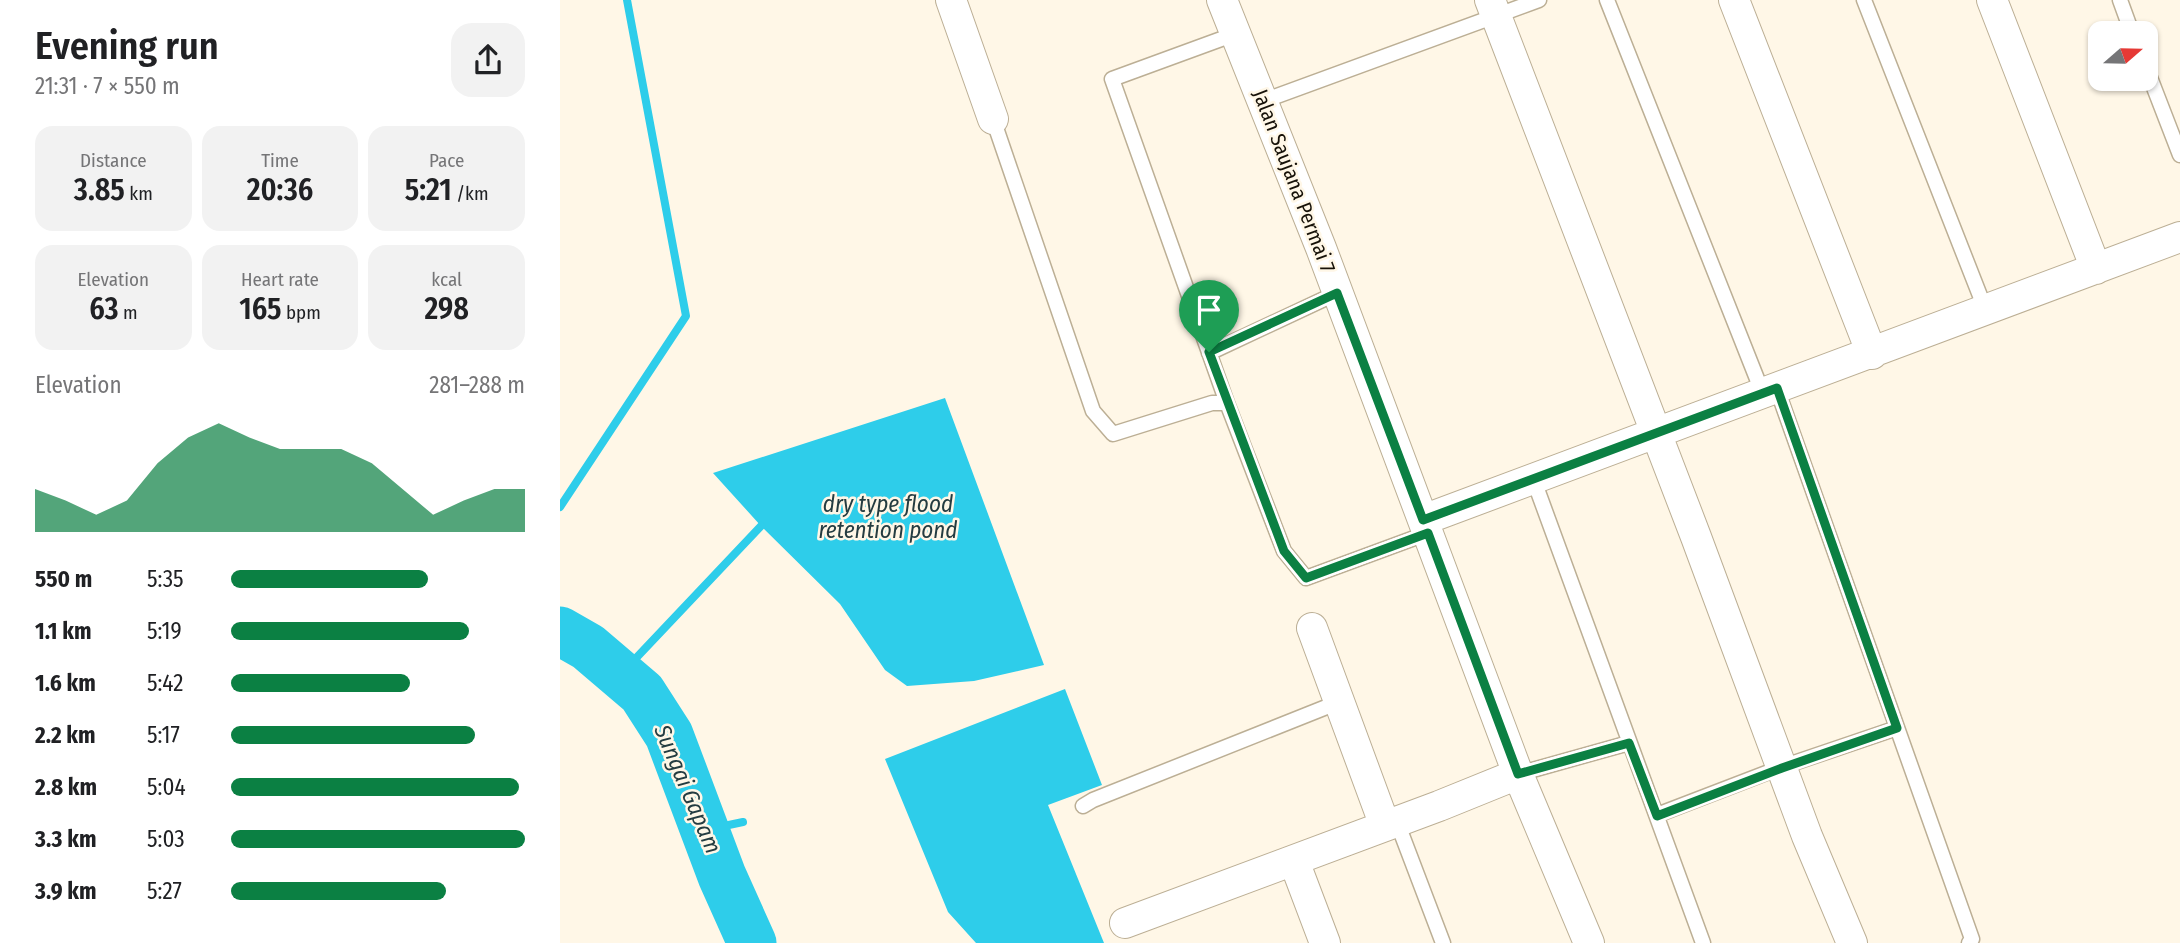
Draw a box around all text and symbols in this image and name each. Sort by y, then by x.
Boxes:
north arrow [2088,21,2158,91]
map controls [2088,21,2158,91]
text: Evening run [35,23,219,69]
button: share [451,23,525,97]
text: 21:31 · 7 × 550 m [35,72,180,100]
street label: Jalan Saujana Permai 7 [1247,86,1341,276]
text: Distance [80,149,147,172]
text: Time [261,149,299,172]
text: Pace [429,149,464,172]
text: 3.85 [74,172,125,208]
text: 20:36 [247,172,313,208]
text: 5:21 [405,172,452,208]
text: km [125,182,153,205]
text: /km [452,182,489,205]
text: Elevation [78,268,149,291]
text: Heart rate [241,268,319,291]
text: kcal [431,268,462,291]
pin [1179,280,1239,352]
text: 63 [89,291,118,327]
text: 165 [239,291,282,327]
text: 298 [424,291,469,327]
icon: arrive [1190,291,1228,329]
text: m [118,301,138,324]
text: bpm [282,301,321,324]
text: Elevation [35,371,122,399]
text: 281–288 m [429,371,525,399]
water label: dry type flood retention pond [818,490,958,544]
text: 550 m [35,565,92,593]
text: 5:35 [147,565,184,593]
text: 1.1 km [35,617,91,645]
text: 5:19 [147,617,182,645]
text: 1.6 km [35,669,96,697]
text: 5:42 [147,669,183,697]
water label: Sungai Gapam [648,720,728,857]
text: 2.2 km [35,721,96,749]
text: 5:17 [147,721,180,749]
text: 2.8 km [35,773,97,801]
text: 5:04 [147,773,186,801]
text: 3.3 km [35,825,96,853]
text: 5:03 [147,825,185,853]
text: 3.9 km [35,877,97,905]
text: 5:27 [147,877,182,905]

